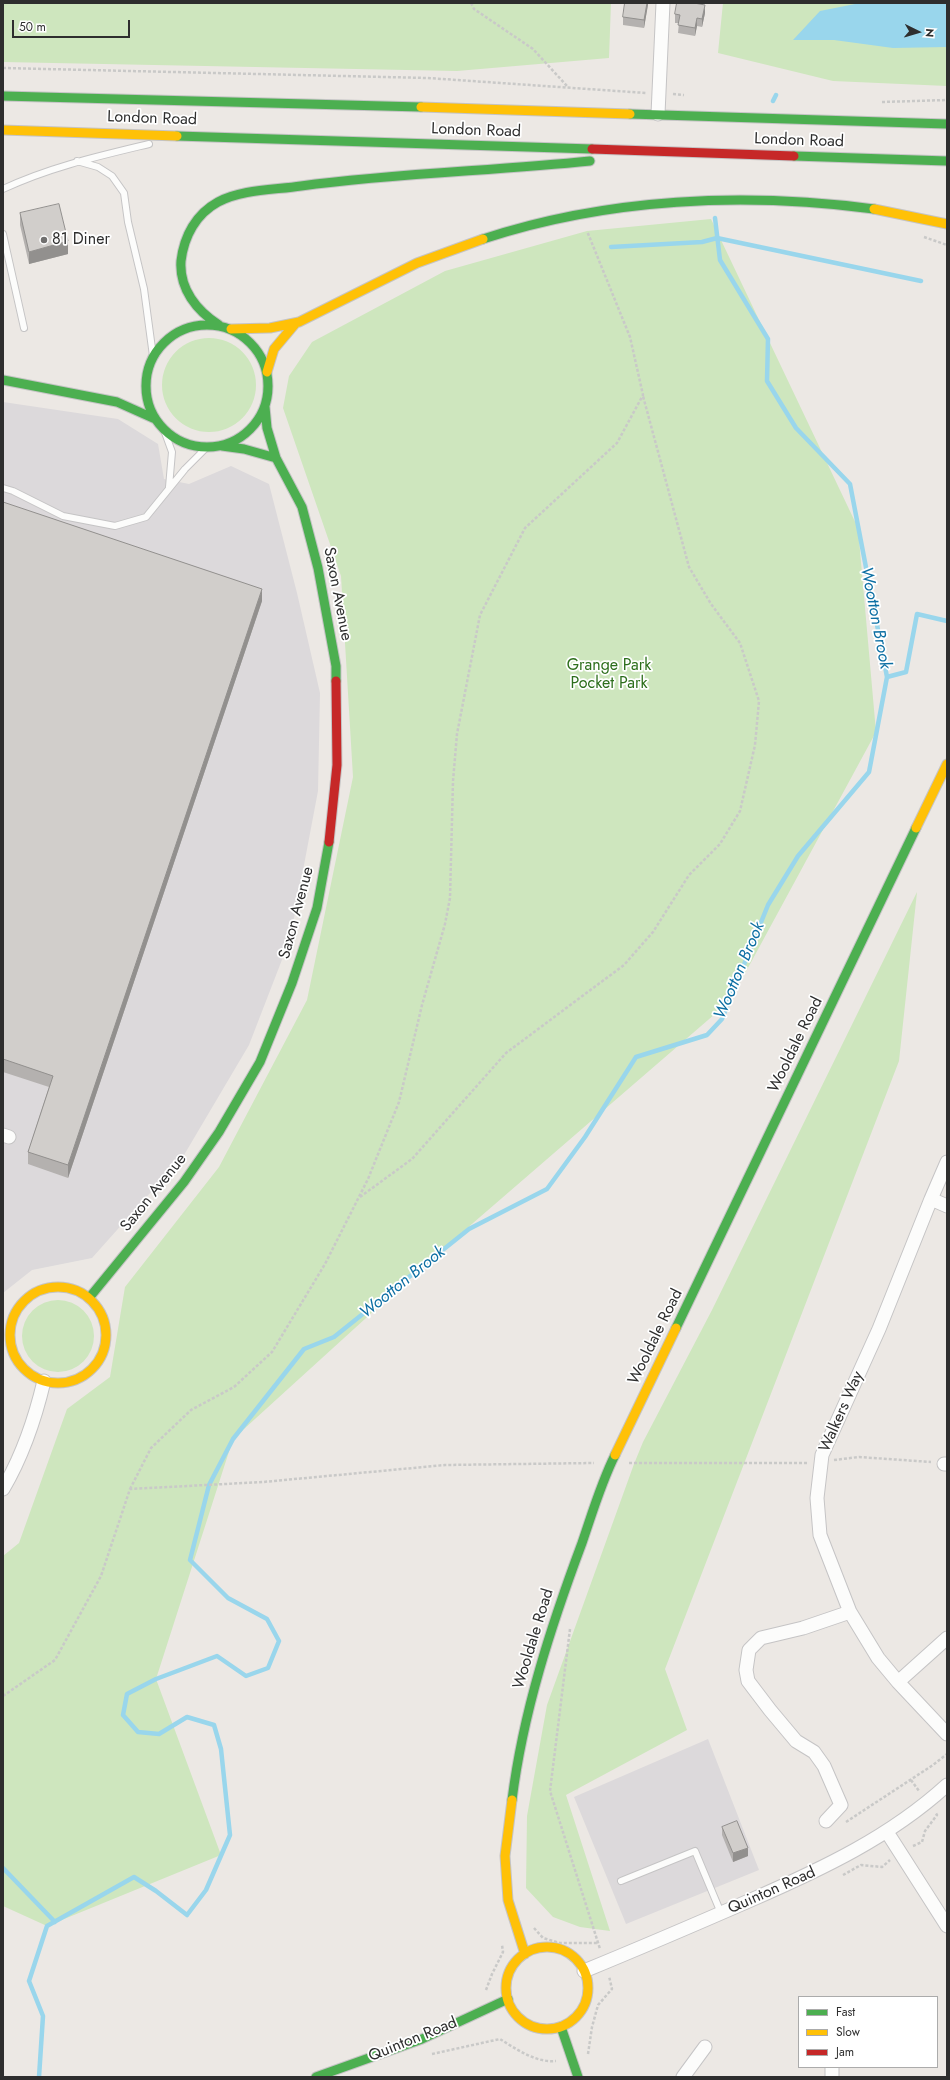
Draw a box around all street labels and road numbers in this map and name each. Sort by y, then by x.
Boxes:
street label: London Road [107,108,197,130]
street label: London Road [431,120,521,142]
street label: London Road [754,130,844,152]
street label: Saxon Avenue [319,546,355,642]
street label: Saxon Avenue [275,865,319,961]
street label: Wooldale Road [765,994,827,1096]
street label: Saxon Avenue [117,1150,191,1236]
street label: Wooldale Road [625,1286,687,1388]
street label: Walkers Way [816,1369,868,1455]
street label: Wooldale Road [510,1587,558,1691]
street label: Quinton Road [725,1863,819,1919]
street label: Quinton Road [366,2014,460,2066]

